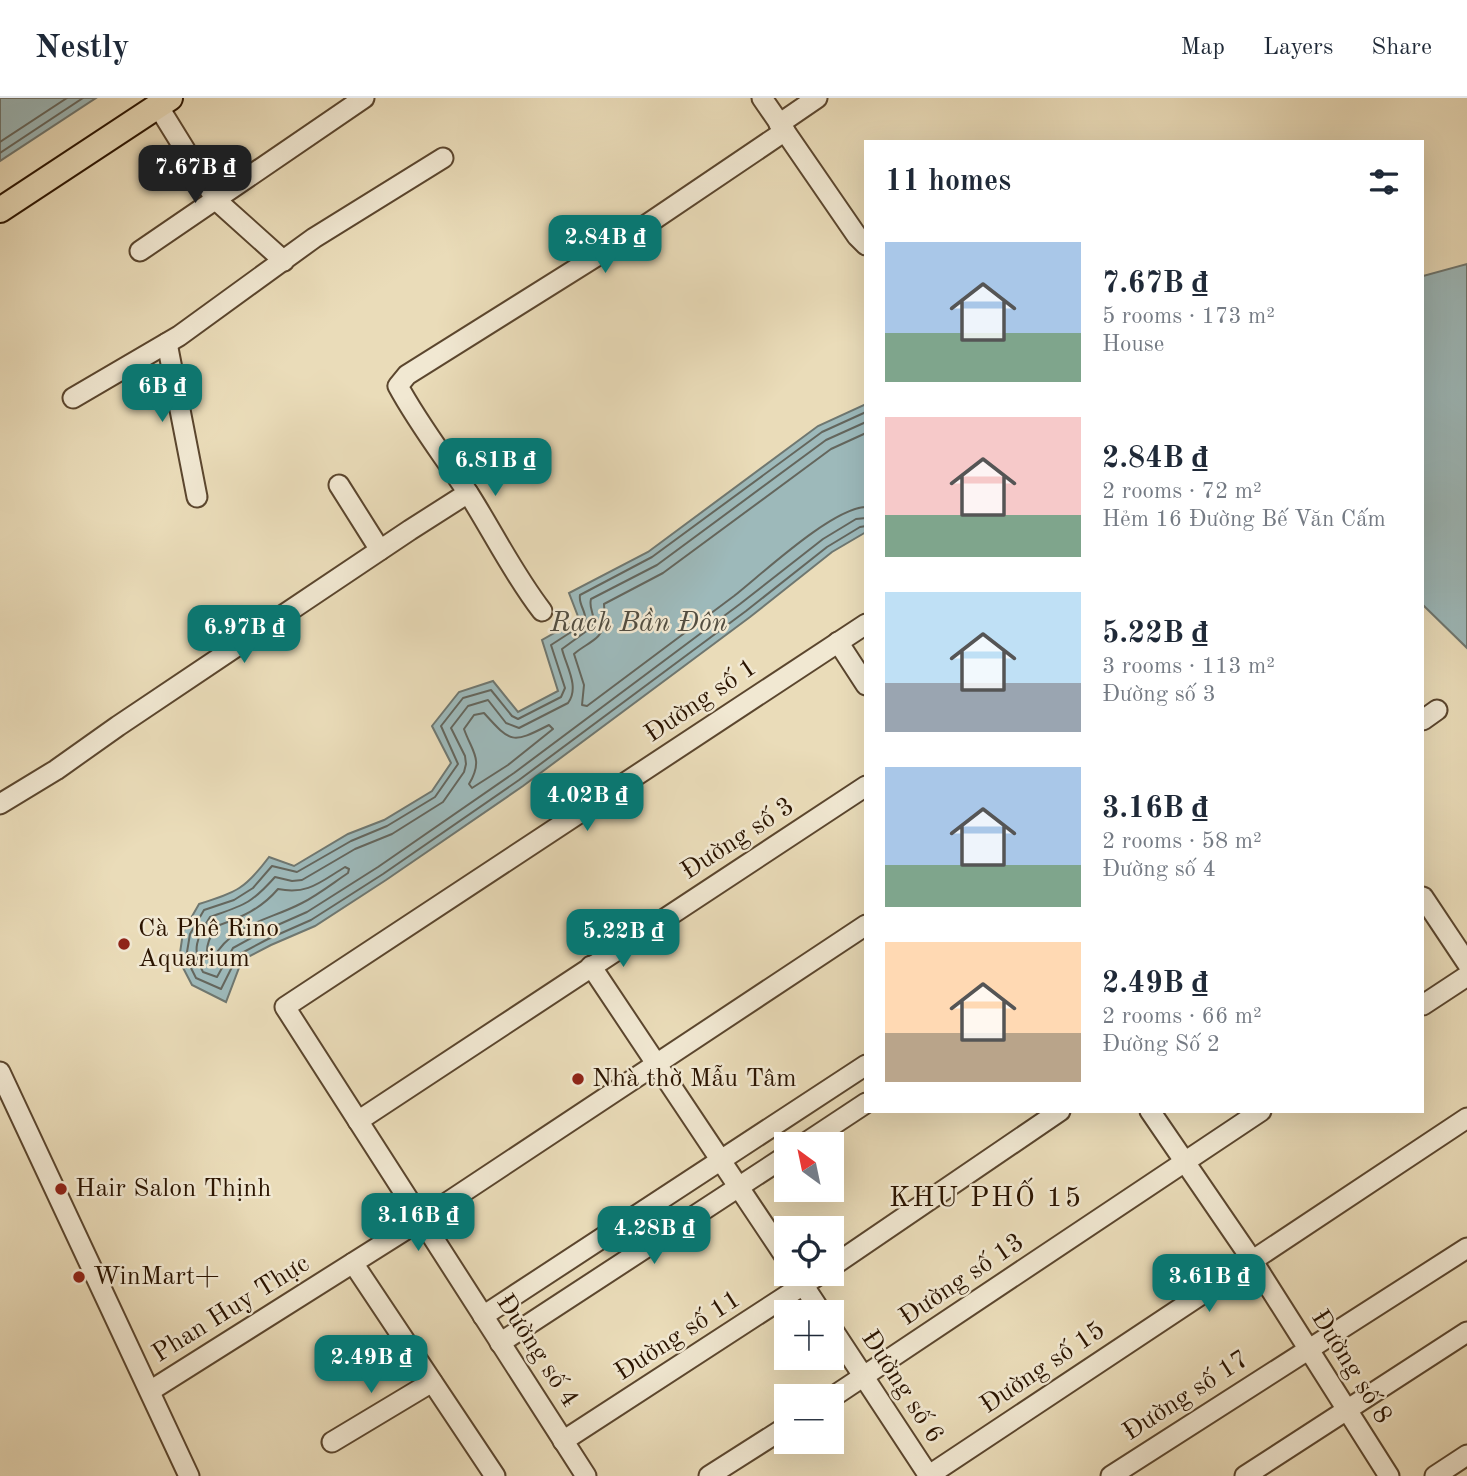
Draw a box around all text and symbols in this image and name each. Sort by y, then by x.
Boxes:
text: Nestly [35,32,129,65]
text: Map [1181,36,1225,60]
text: Layers [1263,36,1333,60]
text: Share [1371,36,1432,60]
pin: 7.67B ₫ [130,146,260,205]
text: 7.67B ₫ [154,156,236,179]
icon: filters [1365,163,1403,201]
text: 11 homes [885,167,1011,197]
pin: 2.84B ₫ [540,216,670,275]
text: 2.84B ₫ [564,226,646,249]
text: 7.67B ₫ [1102,269,1208,299]
icon: home [941,270,1025,354]
text: 5 rooms · 173 m² [1102,305,1275,328]
text: House [1102,333,1164,356]
pin: 6B ₫ [121,364,203,424]
text: 6B ₫ [138,375,186,398]
pin: 6.81B ₫ [430,438,560,498]
text: 2.84B ₫ [1102,444,1208,474]
icon: home [941,445,1025,529]
text: 6.81B ₫ [454,449,536,472]
text: 2 rooms · 72 m² [1102,480,1262,503]
text: Hẻm 16 Đường Bế Văn Cấm [1102,508,1386,531]
pin: 6.97B ₫ [179,606,309,665]
water label: Rạch Bần Đôn [549,607,728,638]
text: 6.97B ₫ [203,616,285,639]
text: 5.22B ₫ [1102,619,1208,649]
icon: home [941,620,1025,704]
street label: Đường số 1 [640,654,762,748]
text: 3 rooms · 113 m² [1102,655,1275,678]
text: Đường số 3 [1102,683,1216,706]
pin: 4.02B ₫ [522,774,652,833]
text: 4.02B ₫ [546,784,628,807]
street label: Đường số 3 [677,793,799,885]
text: 3.16B ₫ [1102,794,1208,824]
icon: home [941,795,1025,879]
text: 2 rooms · 58 m² [1102,830,1262,853]
text: Đường số 4 [1102,858,1216,881]
pin: 5.22B ₫ [558,910,688,969]
place label: Cà Phê Rino Aquarium [138,916,279,972]
text: 5.22B ₫ [582,920,664,943]
marker: Cà Phê Rino Aquarium [116,936,132,952]
text: 2.49B ₫ [1102,969,1208,999]
icon: home [941,970,1025,1054]
text: 2 rooms · 66 m² [1102,1005,1262,1028]
text: Đường Số 2 [1102,1033,1220,1056]
place label: Nhà thờ Mẫu Tâm [592,1064,797,1092]
marker: Nhà thờ Mẫu Tâm [570,1071,586,1087]
north arrow [774,1132,844,1202]
map controls [774,1132,844,1454]
place label: Hair Salon Thịnh [75,1176,271,1202]
district label: KHU PHỐ 15 [889,1177,1083,1213]
marker: Hair Salon Thịnh [53,1181,69,1197]
pin: 3.16B ₫ [353,1194,483,1253]
text: 3.16B ₫ [377,1204,459,1227]
pin: 4.28B ₫ [589,1206,719,1266]
button: locate [774,1216,844,1286]
text: 4.28B ₫ [613,1217,695,1240]
street label: Đường số 13 [895,1229,1029,1331]
street label: Phan Huy Thực [148,1250,314,1368]
pin: 3.61B ₫ [1144,1254,1274,1314]
place label: WinMart+ [93,1264,220,1290]
text: 3.61B ₫ [1168,1265,1250,1288]
marker: WinMart+ [71,1269,87,1285]
street label: Đường số 11 [611,1286,745,1386]
street label: Đường số 4 [491,1290,583,1412]
button: + [774,1300,844,1370]
street label: Đường số 8 [1306,1306,1396,1428]
street label: Đường số 15 [976,1317,1110,1419]
street label: Đường số 6 [856,1326,948,1448]
pin: 2.49B ₫ [306,1336,436,1395]
text: 2.49B ₫ [330,1346,412,1369]
street label: Đường số 17 [1119,1346,1253,1446]
button: − [774,1384,844,1454]

